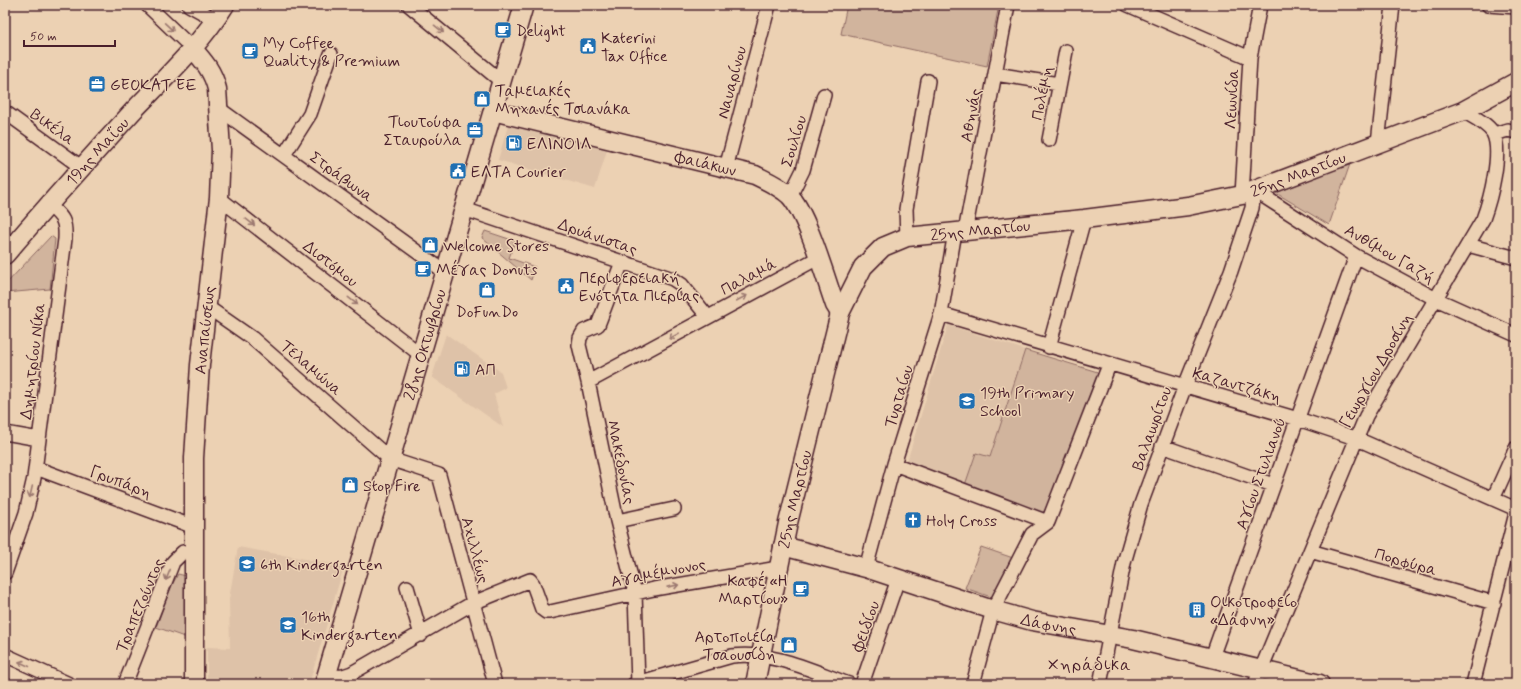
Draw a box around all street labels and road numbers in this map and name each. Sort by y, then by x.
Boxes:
street label: Ναυαρίνου [713,44,752,121]
street label: Πολέμη [1026,64,1058,122]
street label: Λεωνίδα [1220,68,1245,130]
street label: Αθηνάς [956,87,987,144]
street label: Βικέλα [26,103,79,150]
street label: 19ης Μαΐου [62,113,134,190]
street label: Σουλίου [777,113,812,170]
street label: Στράβωνα [305,147,377,207]
street label: Φαιάκων [672,147,738,182]
street label: 25ης Μαρτίου [1248,148,1349,203]
street label: Δρυάνιστας [555,214,640,261]
street label: 25ης Μαρτίου [929,216,1031,247]
street label: Ανθίμου Γαζή [1340,220,1438,289]
street label: Διστόμου [298,236,362,292]
street label: Παλαμά [717,254,780,301]
street label: Αναπαύσεως [190,285,221,375]
street label: 28ης Οκτωβρίου [399,287,452,403]
street label: Δημητρίου Νίκα [16,302,51,421]
street label: Γεωργίου Δροσίνη [1335,310,1418,432]
street label: Τελαμώνα [276,336,346,401]
street label: Τυρταίου [880,363,919,430]
street label: Καζαντζάκη [1190,363,1283,408]
street label: Βαλαωρίτου [1128,384,1177,473]
street label: Αγίου Στυλιανού [1231,415,1291,533]
street label: Μακεδονίας [601,418,640,506]
street label: 25ης Μαρτίου [774,448,818,550]
street label: Γρυπάρη [87,461,154,504]
street label: Αχιλλέως [456,515,494,586]
street label: Πορφύρα [1372,544,1439,581]
street label: Αγαμέμνονος [609,553,707,593]
street label: Τραπεζούντος [111,555,170,656]
street label: Φειδίου [847,598,885,656]
street label: Δάφνης [1018,609,1078,641]

